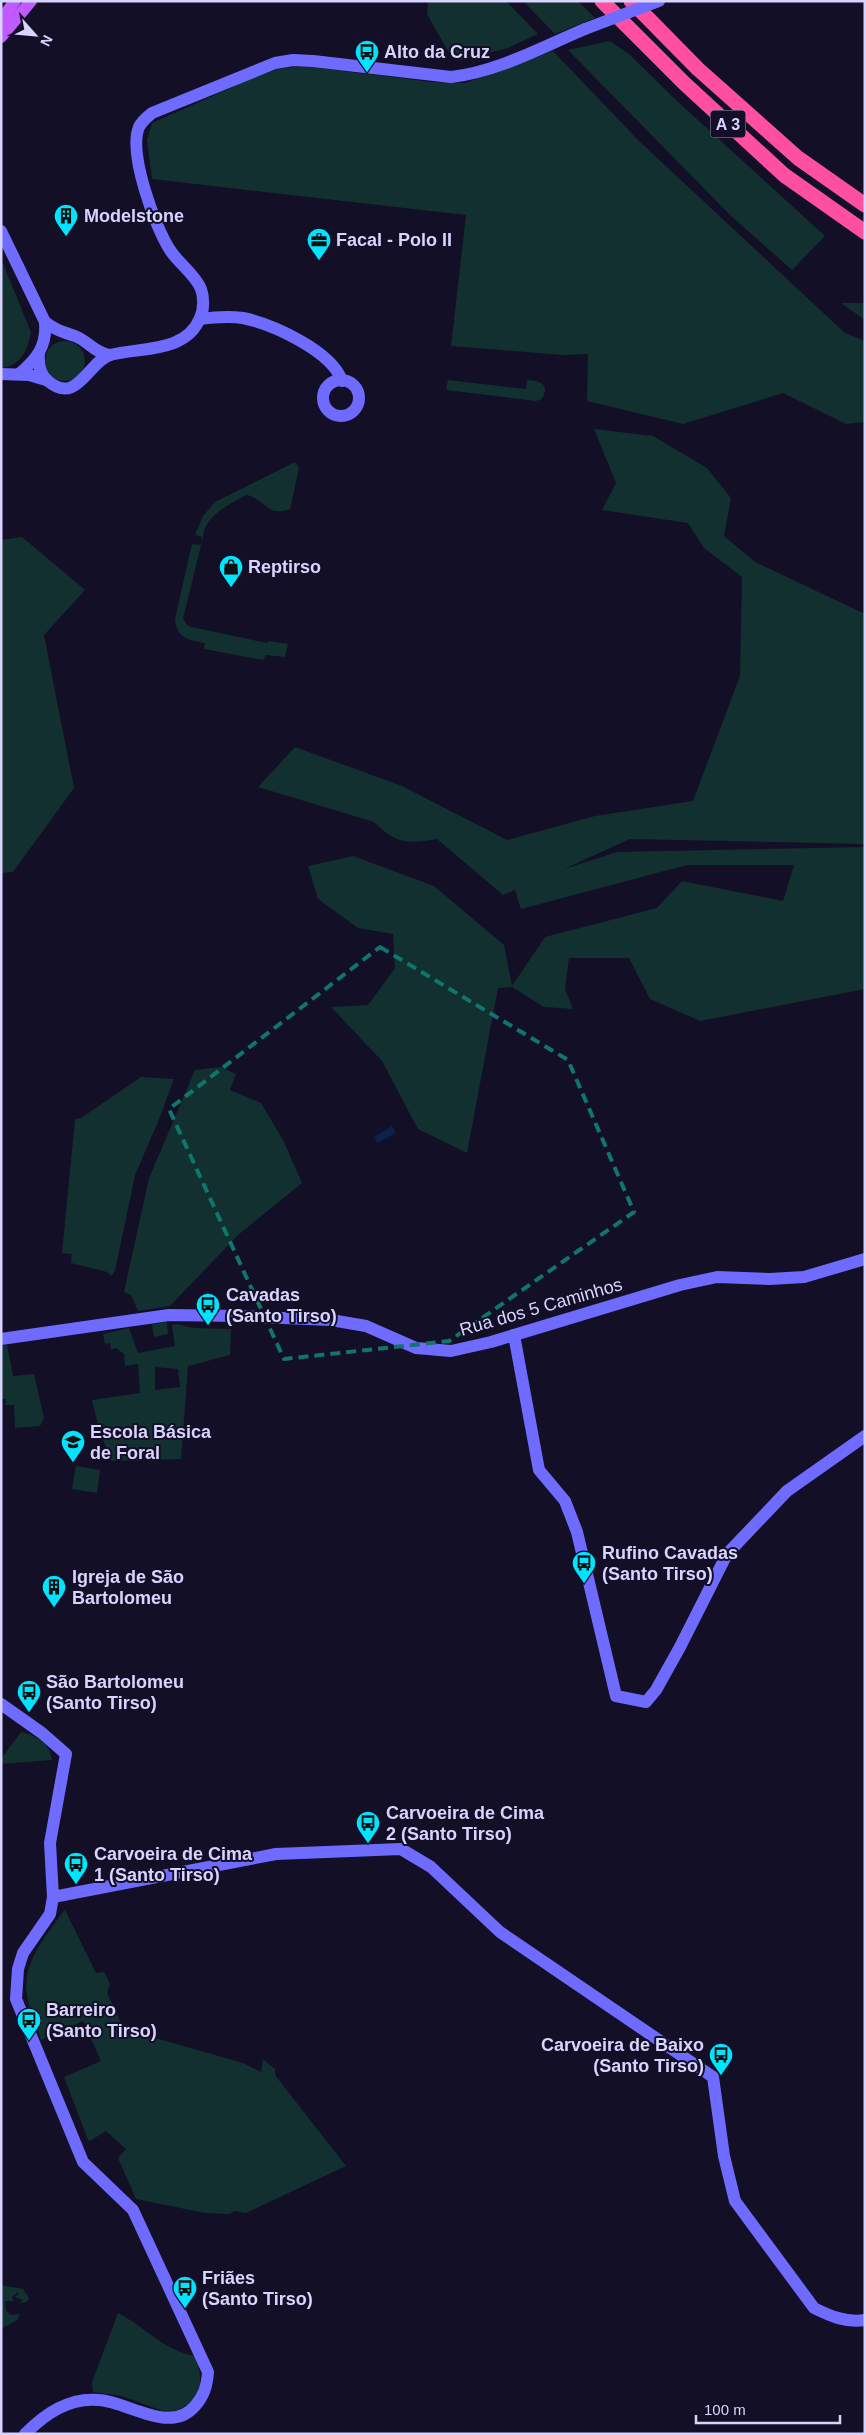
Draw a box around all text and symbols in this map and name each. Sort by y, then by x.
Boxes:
north arrow [10,10,60,60]
text: N [37,33,56,49]
bus stop icon: Alto da Cruz [354,39,380,73]
place label: Alto da Cruz [384,42,490,62]
road number: A 3 [710,110,746,138]
building icon: Modelstone [53,203,79,237]
place label: Modelstone [84,206,184,226]
office icon: Facal - Polo II [306,227,332,261]
place label: Facal - Polo II [336,230,452,250]
shop icon: Reptirso [218,554,244,588]
place label: Reptirso [248,557,321,577]
street label: Rua dos 5 Caminhos [457,1274,625,1340]
place label: Cavadas (Santo Tirso) [226,1285,337,1326]
bus stop icon: Cavadas (Santo Tirso) [195,1292,221,1326]
place label: Escola Básica de Foral [90,1422,212,1463]
school or university icon: Escola Básica de Foral [60,1429,86,1463]
place label: Rufino Cavadas (Santo Tirso) [602,1543,738,1584]
bus stop icon: Rufino Cavadas (Santo Tirso) [571,1550,597,1584]
place label: Igreja de São Bartolomeu [72,1567,184,1608]
building icon: Igreja de São Bartolomeu [41,1574,67,1608]
place label: São Bartolomeu (Santo Tirso) [46,1672,184,1713]
bus stop icon: São Bartolomeu (Santo Tirso) [16,1679,42,1713]
place label: Carvoeira de Cima 2 (Santo Tirso) [386,1803,545,1844]
bus stop icon: Carvoeira de Cima 2 (Santo Tirso) [355,1810,381,1844]
place label: Carvoeira de Cima 1 (Santo Tirso) [94,1844,253,1885]
bus stop icon: Carvoeira de Cima 1 (Santo Tirso) [63,1851,89,1885]
place label: Barreiro (Santo Tirso) [46,2000,157,2041]
bus stop icon: Barreiro (Santo Tirso) [16,2007,42,2041]
place label: Carvoeira de Baixo (Santo Tirso) [541,2035,704,2076]
bus stop icon: Carvoeira de Baixo (Santo Tirso) [708,2042,734,2076]
place label: Friães (Santo Tirso) [202,2268,313,2309]
bus stop icon: Friães (Santo Tirso) [172,2275,198,2309]
scale bar [696,2392,840,2424]
text: 100 m [704,2401,746,2418]

